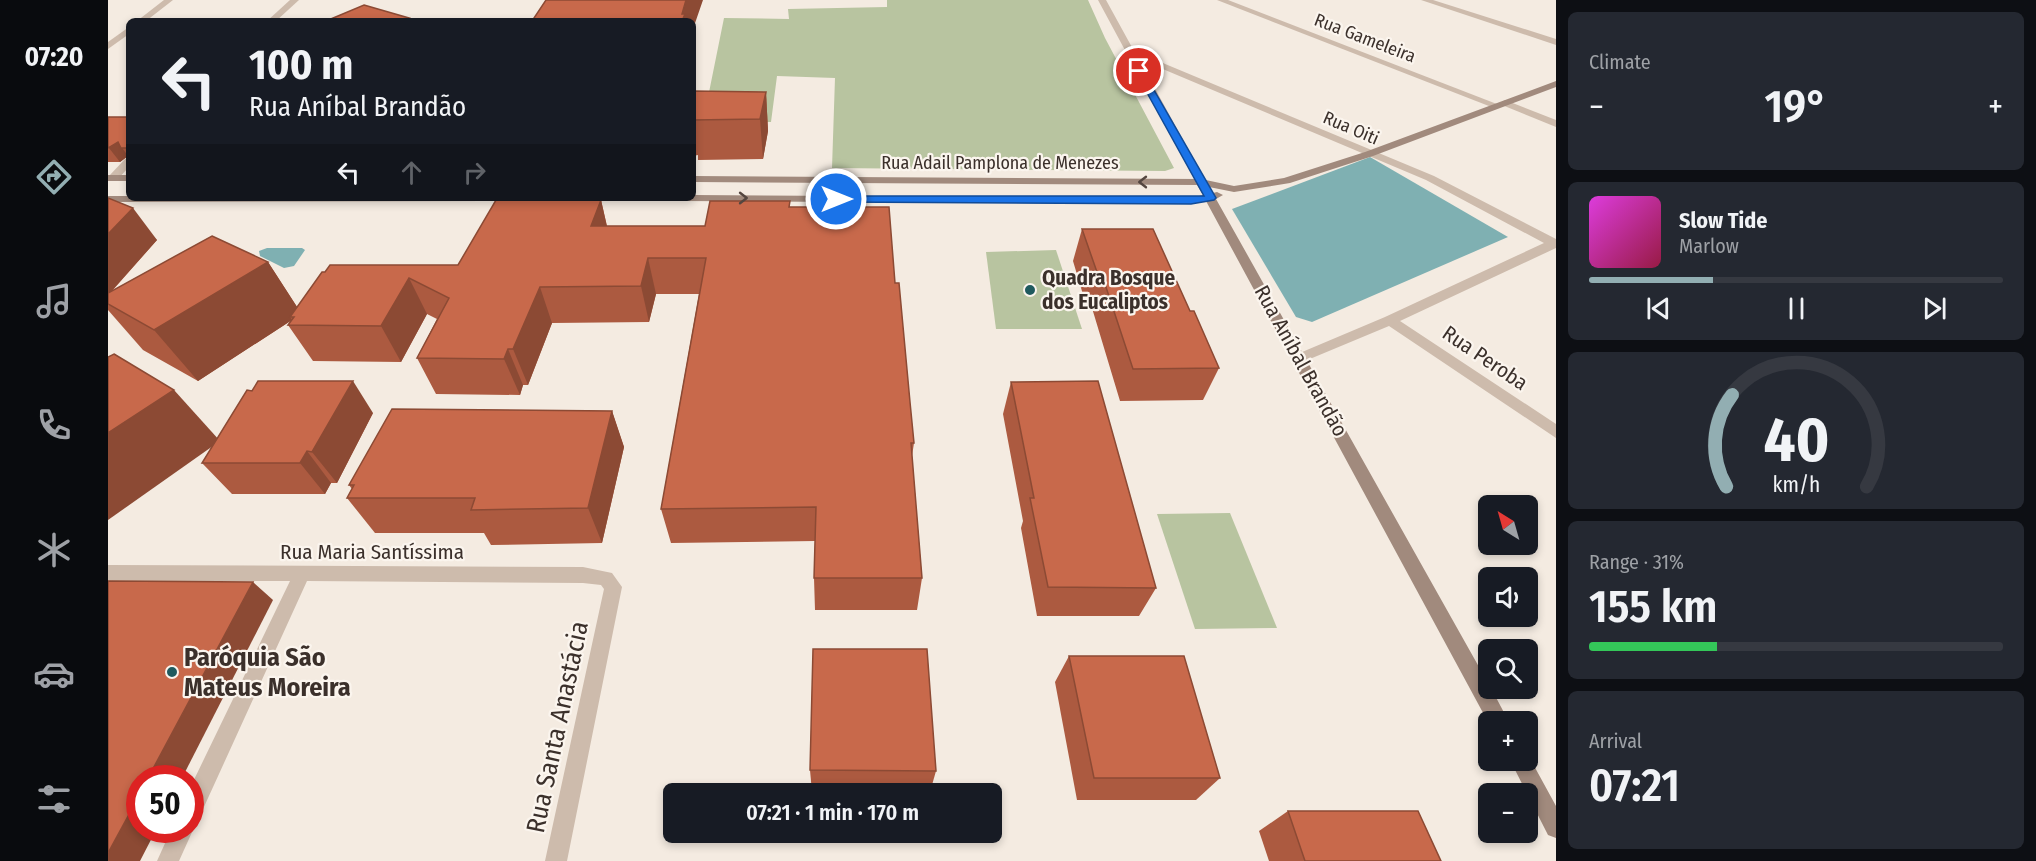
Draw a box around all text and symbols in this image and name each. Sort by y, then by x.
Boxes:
street label: Rua Gameleira [1311,9,1419,67]
text: 100 m [249,40,353,90]
text: 07:20 [24,41,84,73]
icon: left [150,42,228,120]
pin [1113,45,1164,96]
text: Climate [1589,50,1651,74]
icon: arrive [1122,54,1155,87]
text: 19° [1765,80,1827,134]
text: − [1589,87,1604,127]
text: + [1988,87,2003,127]
text: Rua Aníbal Brandão [249,91,466,123]
street label: Rua Oiti [1320,106,1382,150]
street label: Rua Adail Pamplona de Menezes [881,152,1119,174]
icon: directions [33,156,75,198]
icon: left [332,156,365,189]
icon: ahead [395,156,428,189]
icon: right [458,156,491,189]
position arrow [804,167,868,231]
one-way arrow [1138,175,1147,188]
one-way arrow [739,192,748,204]
text: Slow Tide [1679,207,1767,234]
text: Marlow [1679,234,1739,258]
place label: Quadra Bosque dos Eucaliptos [1042,265,1175,315]
icon: music [33,280,75,322]
street label: Rua Aníbal Brandão [1249,281,1353,441]
marker: Quadra Bosque dos Eucaliptos [1023,283,1037,297]
icon: previous [1642,292,1675,325]
icon: pause [1780,292,1813,325]
icon: next [1918,292,1951,325]
street label: Rua Peroba [1437,320,1533,396]
icon: phone [33,404,75,446]
text: 40 [1763,404,1829,479]
text: km/h [1772,473,1820,499]
north arrow [1478,495,1538,555]
map controls [1478,495,1538,843]
icon: climate [33,529,75,571]
street label: Rua Maria Santíssima [280,539,464,565]
text: Range · 31% [1589,550,1684,574]
button: sound [1478,567,1538,627]
text: 155 km [1589,580,1717,634]
street label: Rua Santa Anastácia [520,618,595,836]
button: search [1478,639,1538,699]
place label: Paróquia São Mateus Moreira [184,642,351,703]
icon: car [33,653,75,695]
marker: Paróquia São Mateus Moreira [165,665,179,679]
button: + [1478,711,1538,771]
text: Arrival [1589,729,1642,753]
text: 07:21 [1589,759,1680,813]
speed limit sign: 50 [126,765,204,843]
icon: filters [33,778,75,820]
button: − [1478,783,1538,843]
text: 07:21 · 1 min · 170 m [746,799,919,826]

